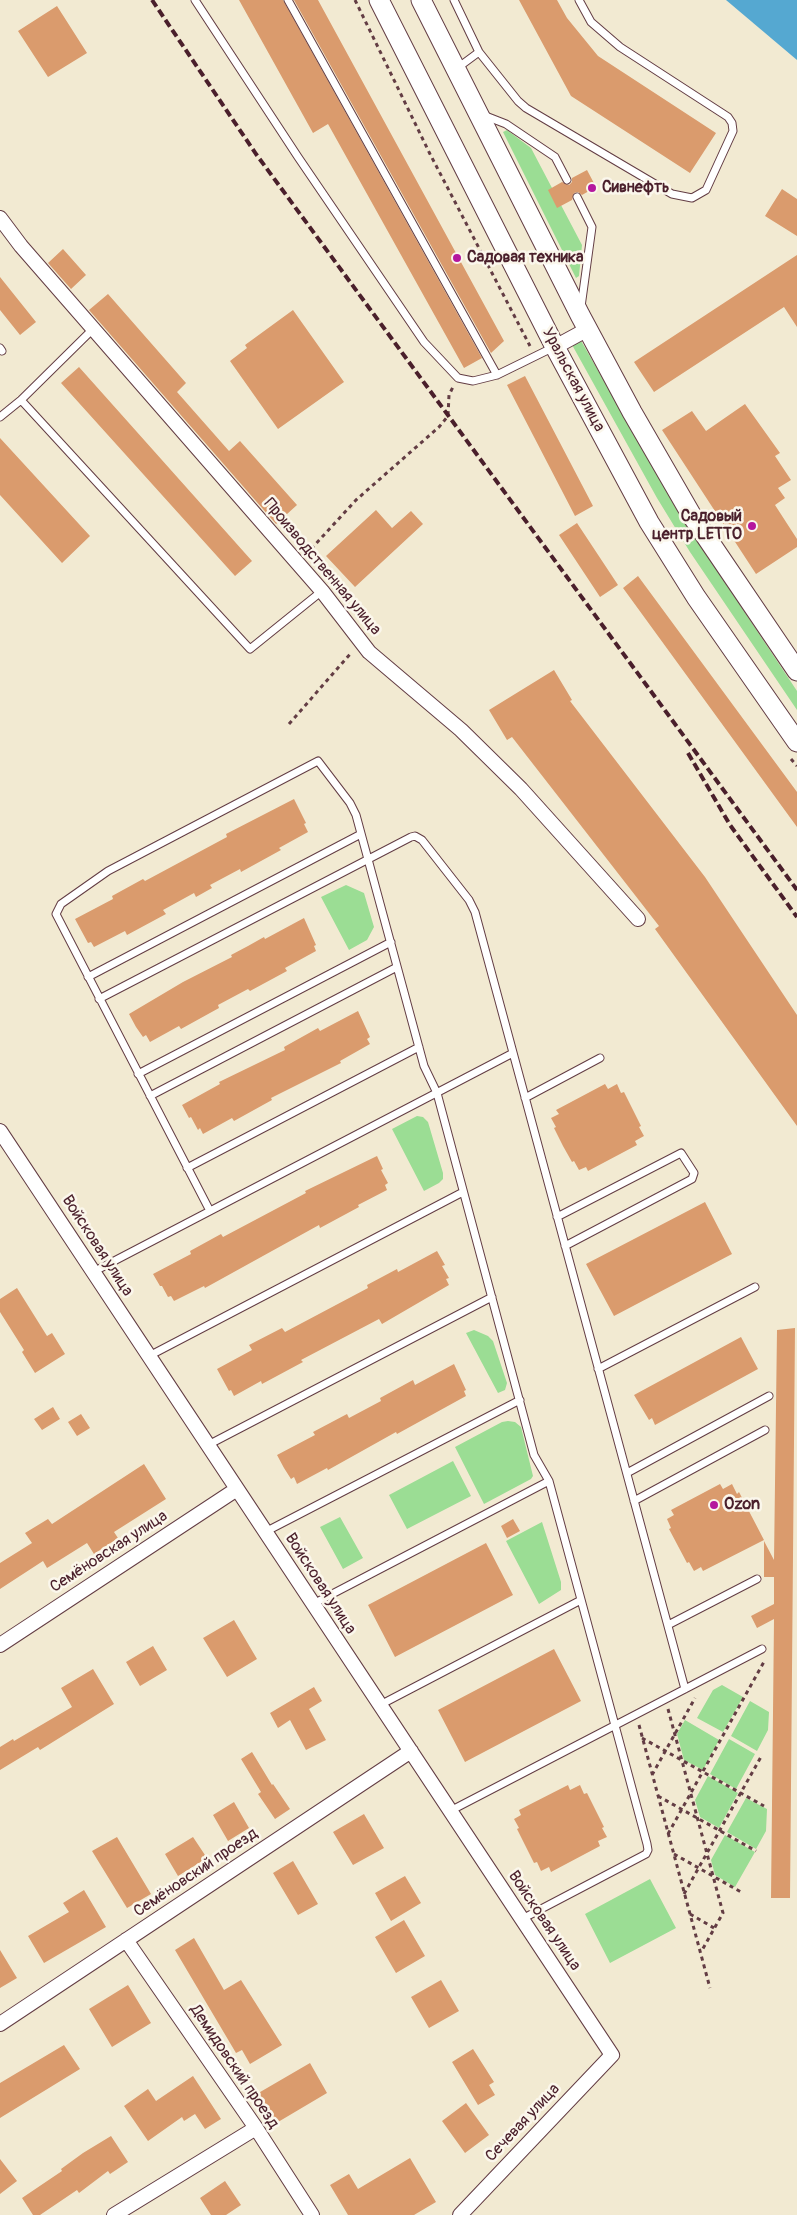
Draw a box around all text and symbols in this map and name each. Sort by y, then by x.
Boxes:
place label: Сивнефть [602,178,669,198]
marker: Сивнефть [586,182,598,194]
place label: Садовая техника [467,248,584,268]
marker: Садовая техника [451,252,463,264]
street label: Уральская улица [538,325,608,435]
street label: Производственная улица [259,495,385,639]
place label: Садовый центр LETTO [652,507,742,545]
marker: Садовый центр LETTO [746,520,758,532]
street label: Войсковая улица [57,1192,137,1300]
place label: Ozon [724,1495,760,1515]
marker: Ozon [708,1499,720,1511]
street label: Семёновская улица [47,1507,171,1597]
street label: Войсковая улица [280,1530,360,1638]
street label: Семёновский проезд [130,1824,262,1922]
street label: Войсковая улица [503,1867,585,1975]
street label: Демидовский проезд [185,2001,283,2133]
street label: Сечевая улица [482,2080,564,2166]

